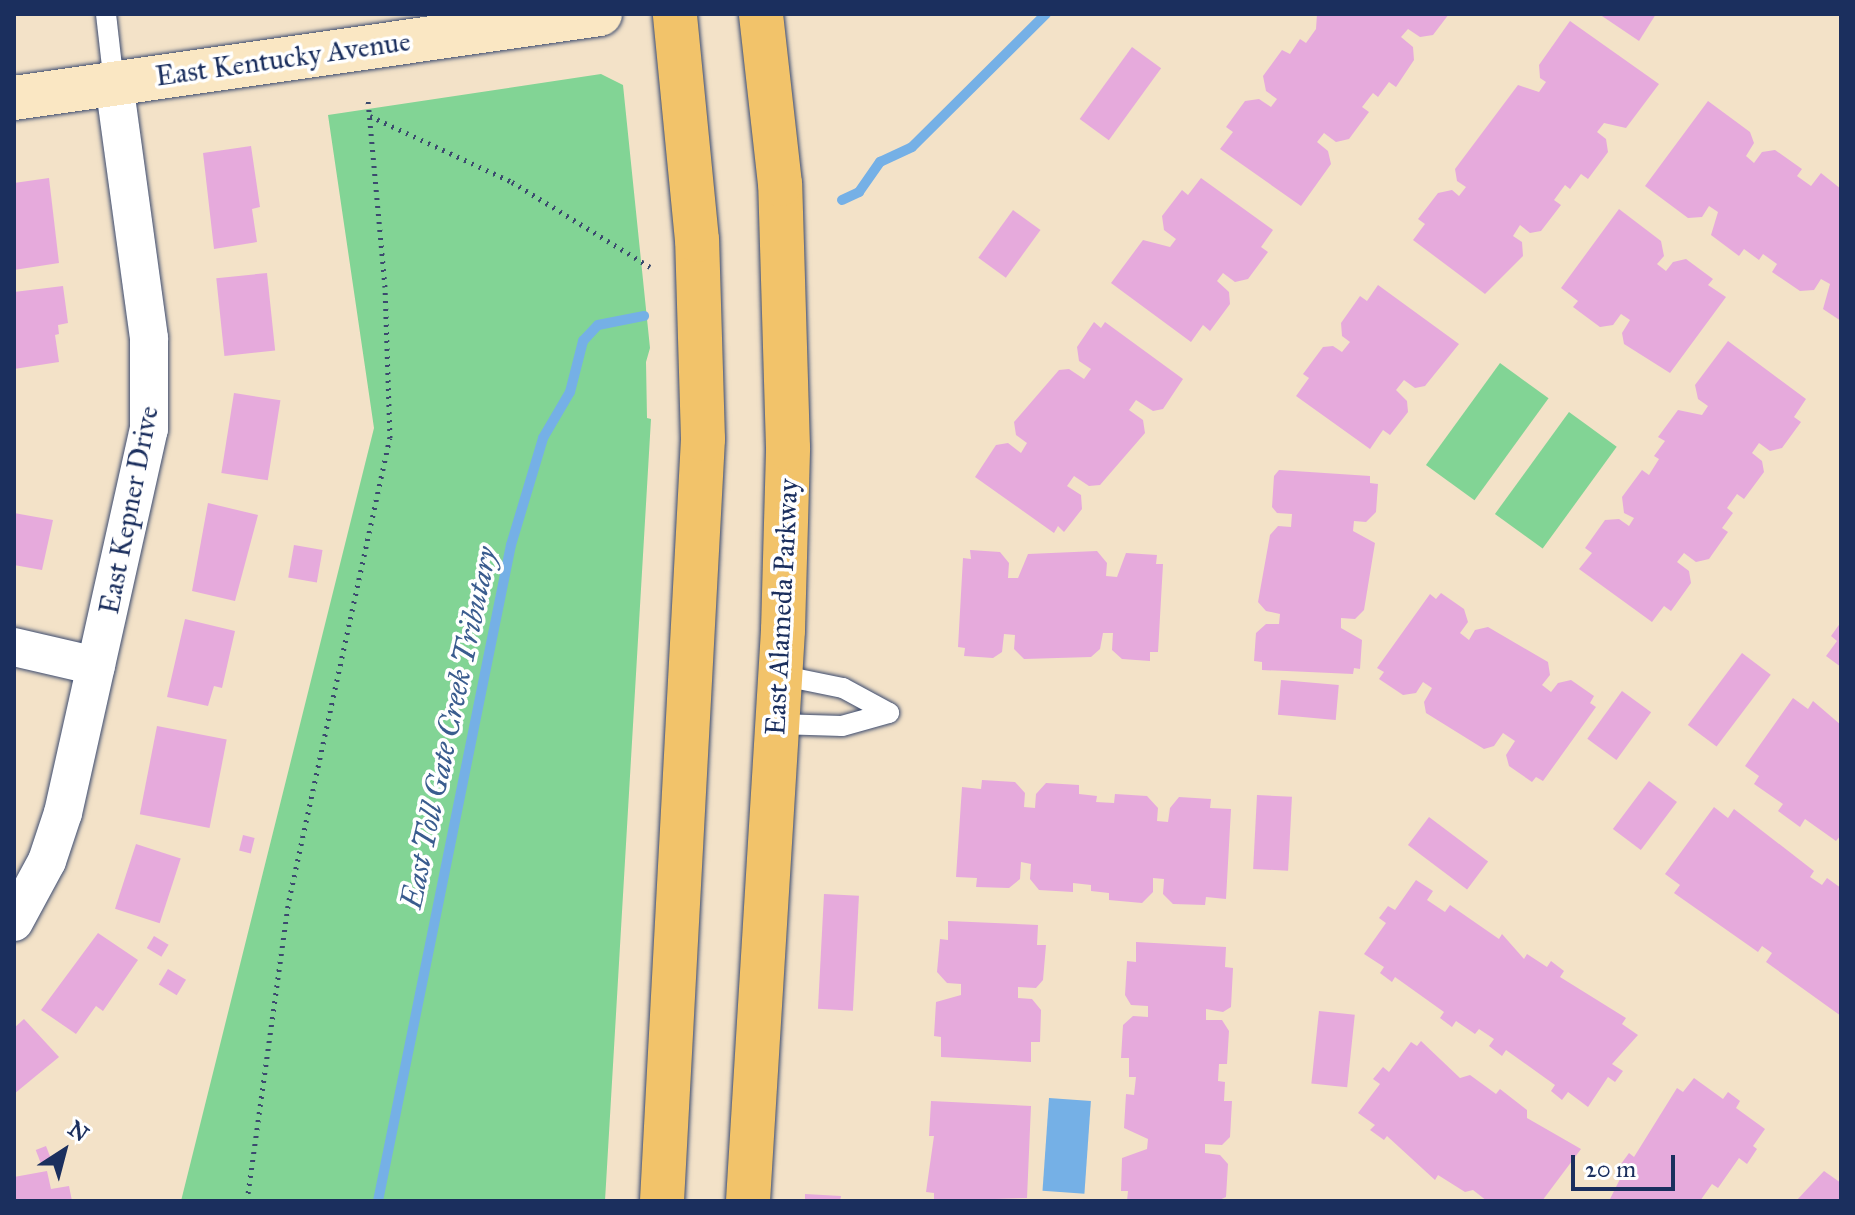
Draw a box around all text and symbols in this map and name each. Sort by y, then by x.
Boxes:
street label: East Kentucky Avenue [153,24,413,94]
street label: East Kepner Drive [92,403,166,617]
street label: East Alameda Parkway [759,478,805,736]
water label: East Toll Gate Creek Tributary [393,544,505,912]
north arrow [24,1111,104,1191]
text: N [63,1115,94,1148]
scale bar [1575,1139,1679,1189]
text: 20 m [1585,1154,1636,1184]

